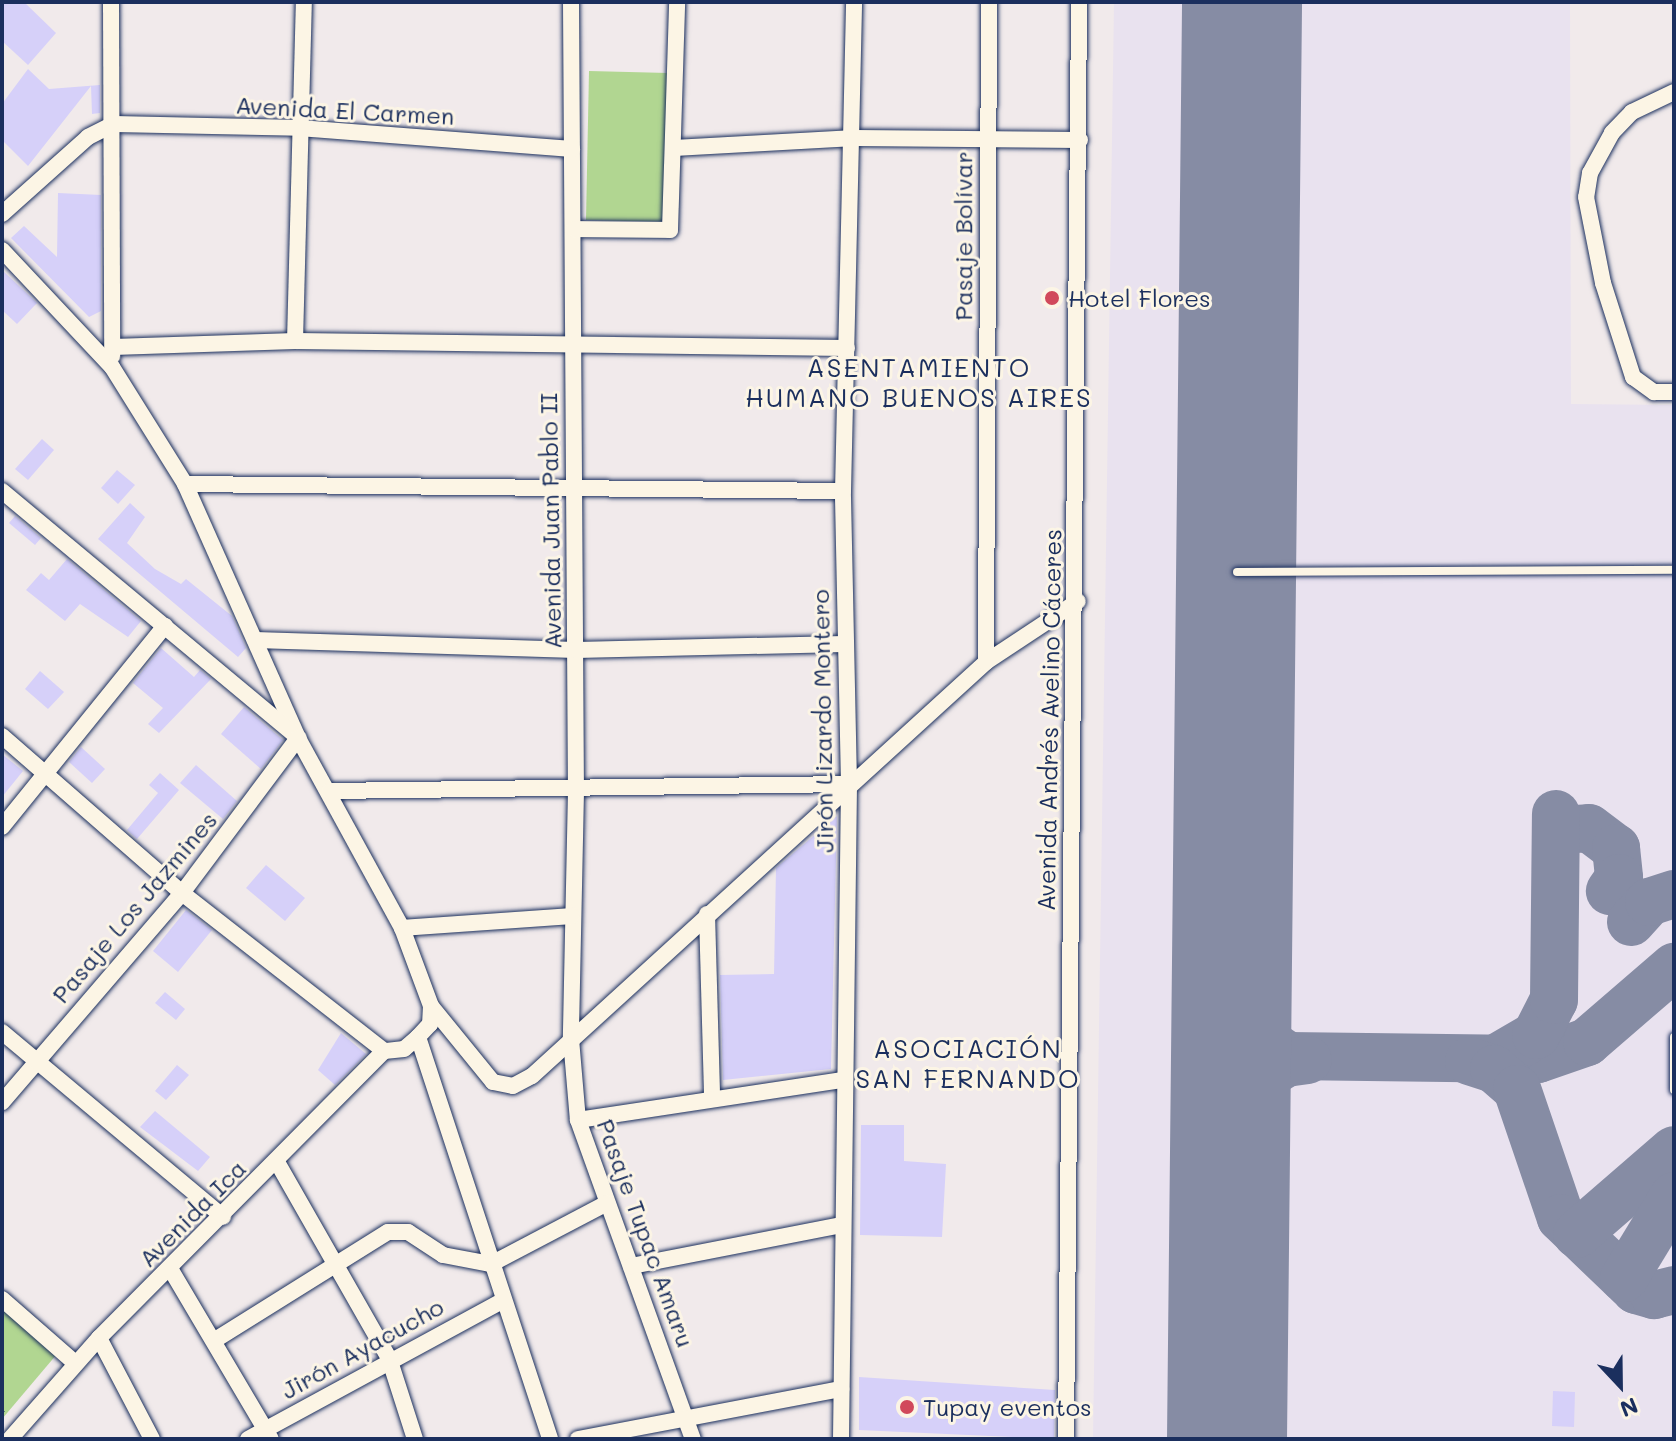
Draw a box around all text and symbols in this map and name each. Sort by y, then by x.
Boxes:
street label: Avenida El Carmen [235,90,455,130]
street label: Pasaje Bolívar [949,151,977,321]
place label: Hotel Flores [1068,284,1211,312]
marker: Hotel Flores [1043,289,1061,307]
district label: ASENTAMIENTO HUMANO BUENOS AIRES [745,352,1093,414]
street label: Avenida Juan Pablo II [533,393,567,649]
street label: Avenida Andrés Avelino Cáceres [1031,529,1067,911]
street label: Jirón Lizardo Montero [805,589,839,853]
street label: Pasaje Los Jazmines [46,806,222,1008]
district label: ASOCIACIÓN SAN FERNANDO [855,1033,1081,1094]
street label: Pasaje Tupac Amaru [591,1115,701,1351]
street label: Avenida Ica [132,1153,252,1273]
street label: Jirón Ayacucho [276,1292,448,1404]
north arrow [1580,1345,1660,1425]
text: N [1616,1391,1642,1424]
place label: Tupay eventos [923,1393,1092,1421]
marker: Tupay eventos [898,1398,916,1416]

